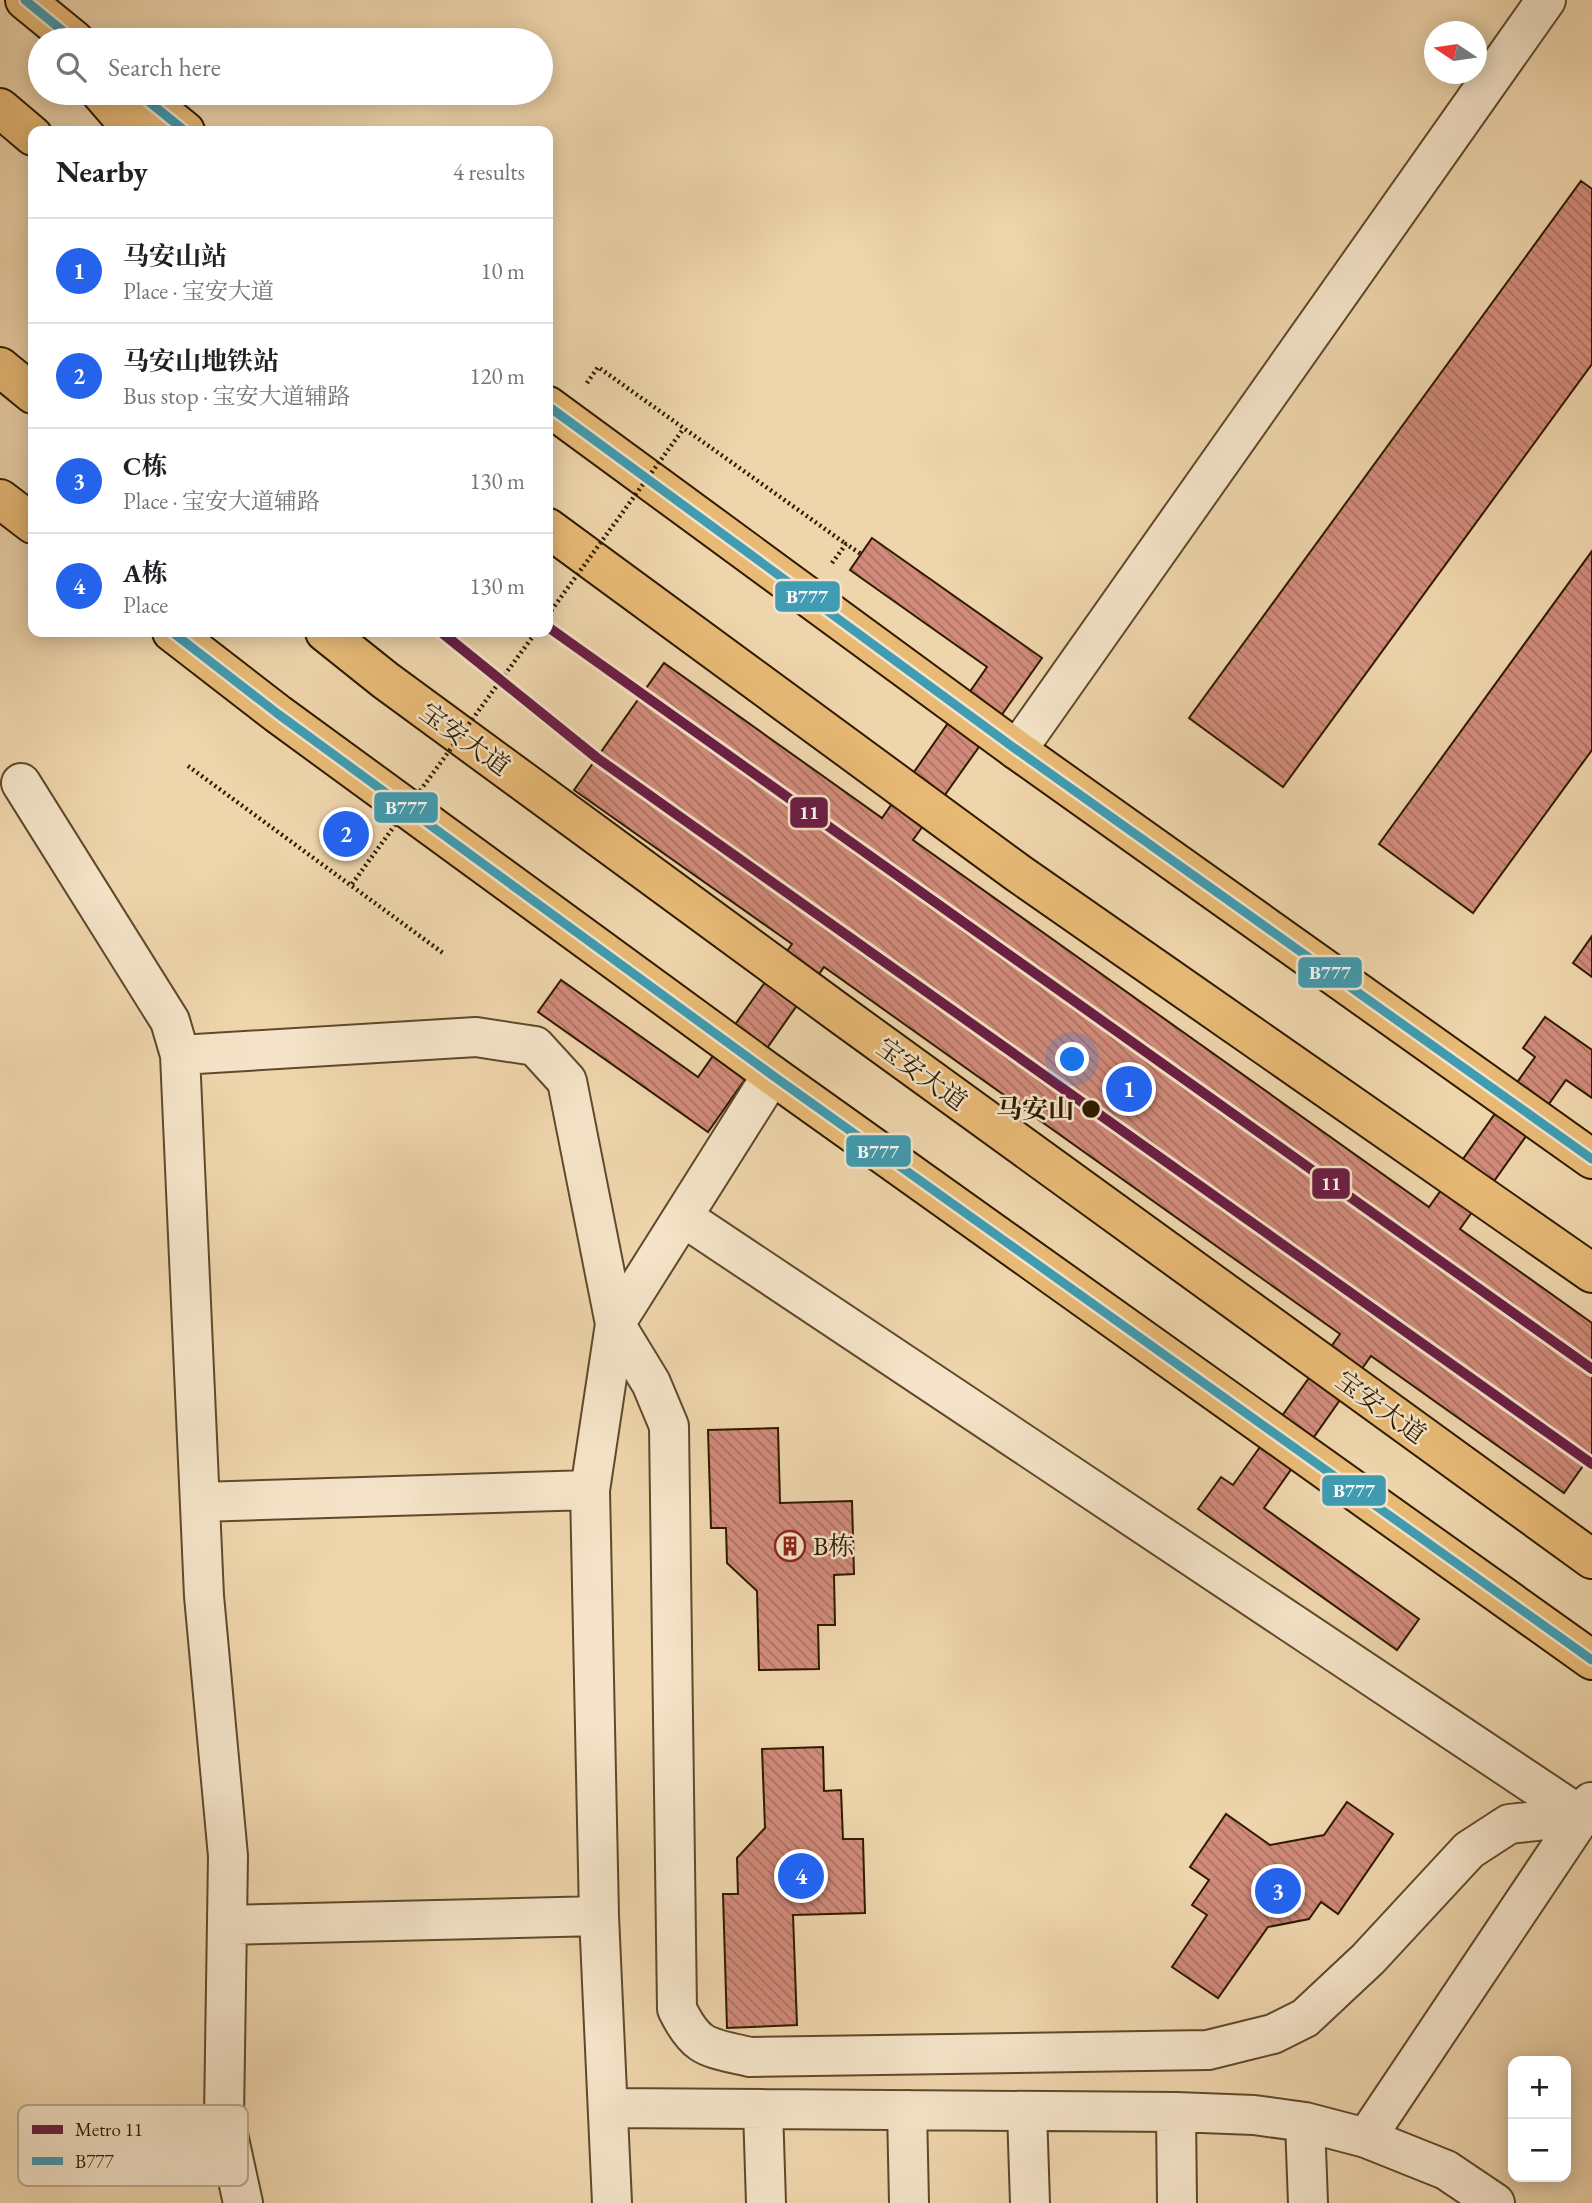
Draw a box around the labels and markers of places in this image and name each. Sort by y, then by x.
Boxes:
pin: 2 [323,808,369,860]
pin: 1 [1106,1063,1152,1115]
place label: 马安山 [996,1092,1074,1126]
marker: 马安山 [1080,1098,1102,1120]
building icon: B栋 [773,1529,807,1563]
place label: B栋 [813,1529,854,1563]
pin: 4 [778,1850,824,1902]
pin: 3 [1255,1865,1301,1917]

